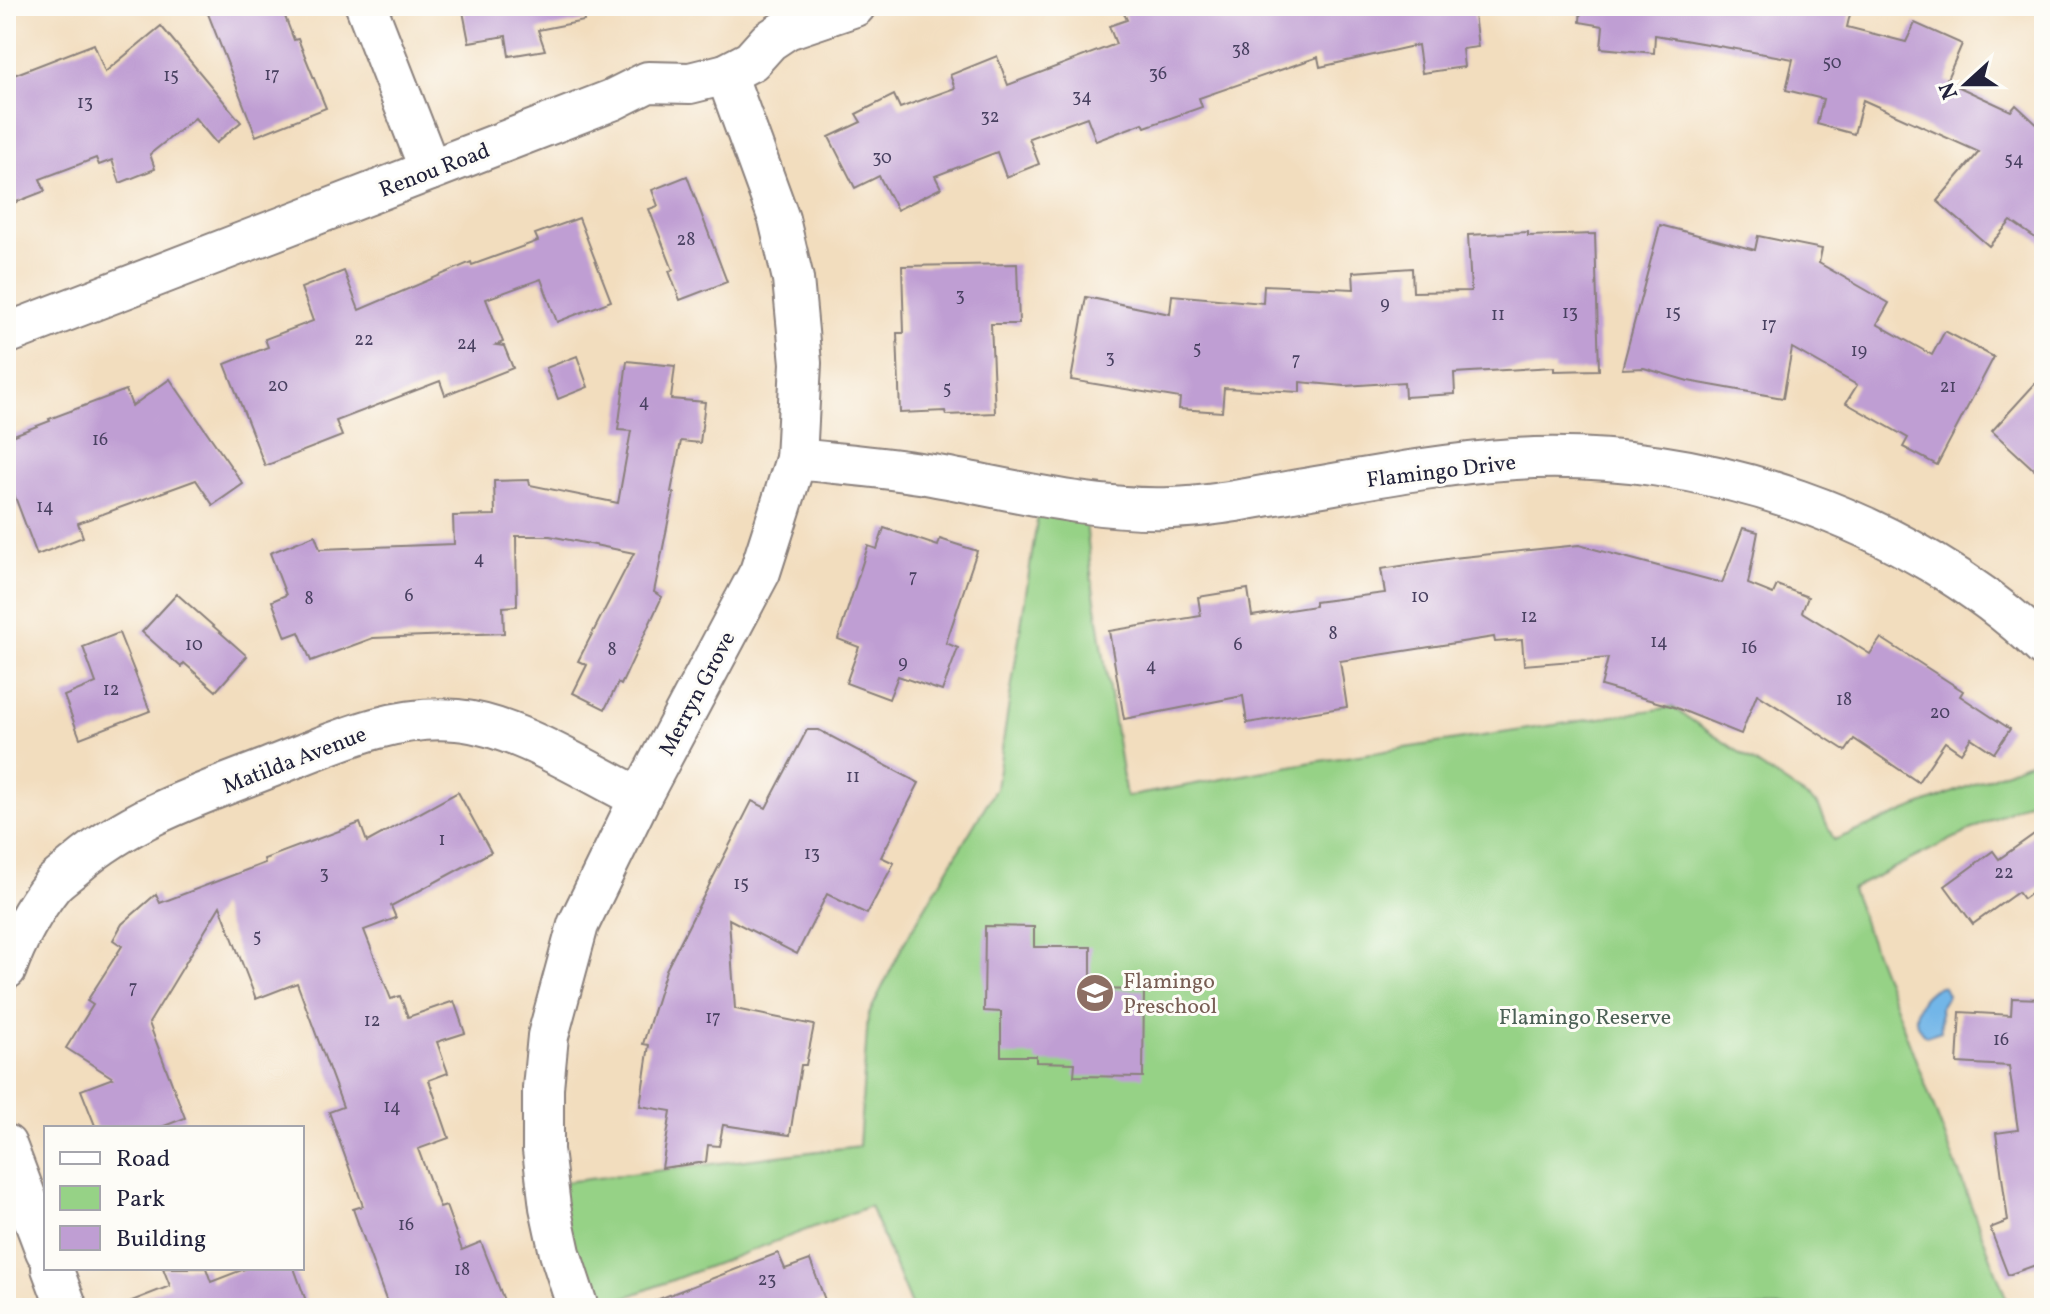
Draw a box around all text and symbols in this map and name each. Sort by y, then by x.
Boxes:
house number: 38 [1232,38,1250,63]
north arrow [1926,44,2006,124]
house number: 50 [1822,51,1842,76]
house number: 36 [1149,62,1167,87]
house number: 17 [264,63,280,88]
house number: 15 [163,64,179,89]
text: N [1932,77,1967,103]
house number: 34 [1072,85,1092,110]
house number: 13 [77,91,93,116]
house number: 32 [981,105,999,130]
street label: Renou Road [375,136,495,207]
house number: 30 [872,146,892,171]
house number: 54 [2004,148,2024,173]
house number: 28 [677,228,695,253]
house number: 3 [955,284,965,309]
house number: 9 [1380,292,1390,317]
house number: 13 [1562,301,1578,326]
house number: 15 [1665,301,1681,326]
house number: 11 [1491,303,1505,328]
house number: 17 [1761,313,1777,338]
house number: 22 [354,328,374,353]
house number: 24 [457,332,477,357]
house number: 5 [1193,337,1201,362]
house number: 19 [1851,339,1867,364]
house number: 3 [1105,346,1115,371]
house number: 7 [1292,348,1300,373]
house number: 20 [268,374,288,399]
house number: 21 [1940,375,1956,400]
house number: 5 [943,377,951,402]
house number: 4 [639,390,649,415]
house number: 16 [92,428,108,453]
street label: Flamingo Drive [1365,448,1518,497]
house number: 14 [36,495,54,520]
house number: 4 [474,547,484,572]
house number: 7 [909,565,917,590]
house number: 6 [404,584,414,609]
house number: 10 [1411,585,1429,610]
house number: 8 [304,587,314,612]
house number: 12 [1521,605,1537,630]
house number: 8 [1328,622,1338,647]
street label: Merryn Grove [652,626,744,762]
house number: 14 [1650,630,1668,655]
house number: 10 [185,633,203,658]
house number: 6 [1233,633,1243,658]
house number: 16 [1741,636,1757,661]
house number: 8 [607,638,617,663]
house number: 9 [898,651,908,676]
house number: 4 [1146,654,1156,679]
house number: 12 [103,678,119,703]
house number: 18 [1836,688,1852,713]
house number: 20 [1930,701,1950,726]
street label: Matilda Avenue [218,720,371,803]
house number: 11 [846,765,860,790]
house number: 1 [439,828,445,853]
house number: 13 [804,842,820,867]
house number: 22 [1994,861,2014,886]
house number: 3 [319,862,329,887]
house number: 15 [733,872,749,897]
house number: 5 [253,925,261,950]
place label: Flamingo Preschool [1123,967,1217,1023]
school or university icon: Flamingo Preschool [1074,972,1116,1014]
house number: 7 [129,976,137,1001]
park label: Flamingo Reserve [1499,1003,1671,1034]
house number: 17 [705,1006,721,1031]
house number: 12 [364,1009,380,1034]
house number: 16 [1993,1028,2009,1053]
house number: 14 [383,1095,401,1120]
legend [44,1126,304,1270]
text: Road [116,1143,170,1177]
text: Park [116,1183,165,1217]
house number: 16 [398,1213,414,1238]
text: Building [116,1223,206,1257]
house number: 18 [454,1258,470,1283]
house number: 23 [758,1268,776,1293]

